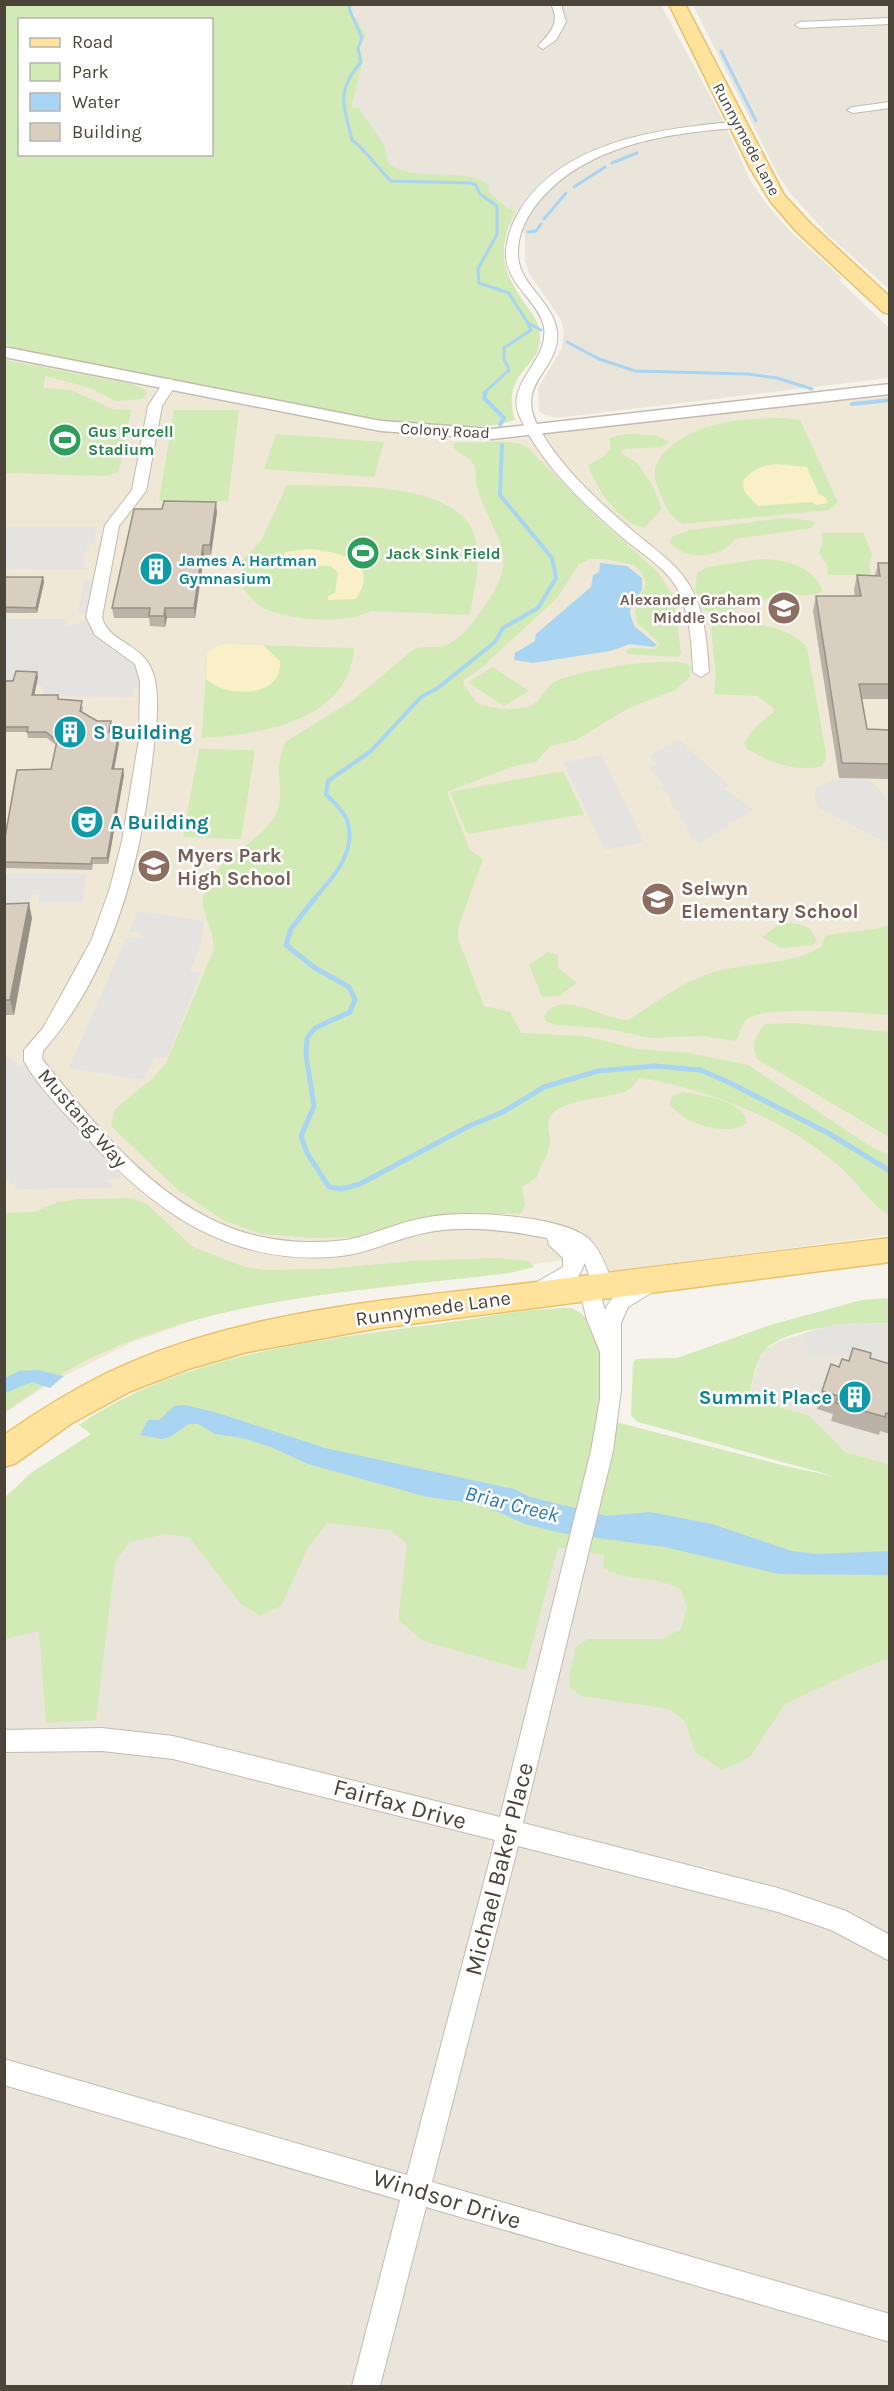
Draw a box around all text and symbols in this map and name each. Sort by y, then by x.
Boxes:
legend [18,18,213,156]
text: Road [72,31,113,53]
text: Park [72,61,109,83]
street label: Runnymede Lane [709,80,784,199]
text: Water [72,91,120,113]
text: Building [72,121,142,143]
street label: Colony Road [400,419,490,442]
sports icon: Gus Purcell Stadium [47,422,83,458]
place label: Gus Purcell Stadium [88,422,174,459]
sports icon: Jack Sink Field [345,535,381,571]
place label: Jack Sink Field [386,544,501,563]
building icon: James A. Hartman Gymnasium [138,551,174,587]
place label: James A. Hartman Gymnasium [179,551,317,588]
place label: Alexander Graham Middle School [620,590,761,627]
school or university icon: Alexander Graham Middle School [766,590,802,626]
building icon: S Building [52,714,88,750]
place label: S Building [93,721,192,744]
theatre icon: A Building [69,804,105,840]
place label: A Building [110,811,209,834]
place label: Myers Park High School [177,844,291,890]
school or university icon: Myers Park High School [136,848,172,884]
place label: Selwyn Elementary School [681,877,859,923]
school or university icon: Selwyn Elementary School [640,881,676,917]
street label: Mustang Way [33,1064,132,1173]
street label: Runnymede Lane [354,1286,512,1331]
building icon: Summit Place [837,1379,873,1415]
place label: Summit Place [699,1386,832,1409]
water label: Briar Creek [463,1481,562,1527]
street label: Michael Baker Place [459,1760,539,1978]
street label: Fairfax Drive [330,1773,470,1835]
street label: Windsor Drive [370,2163,524,2235]

